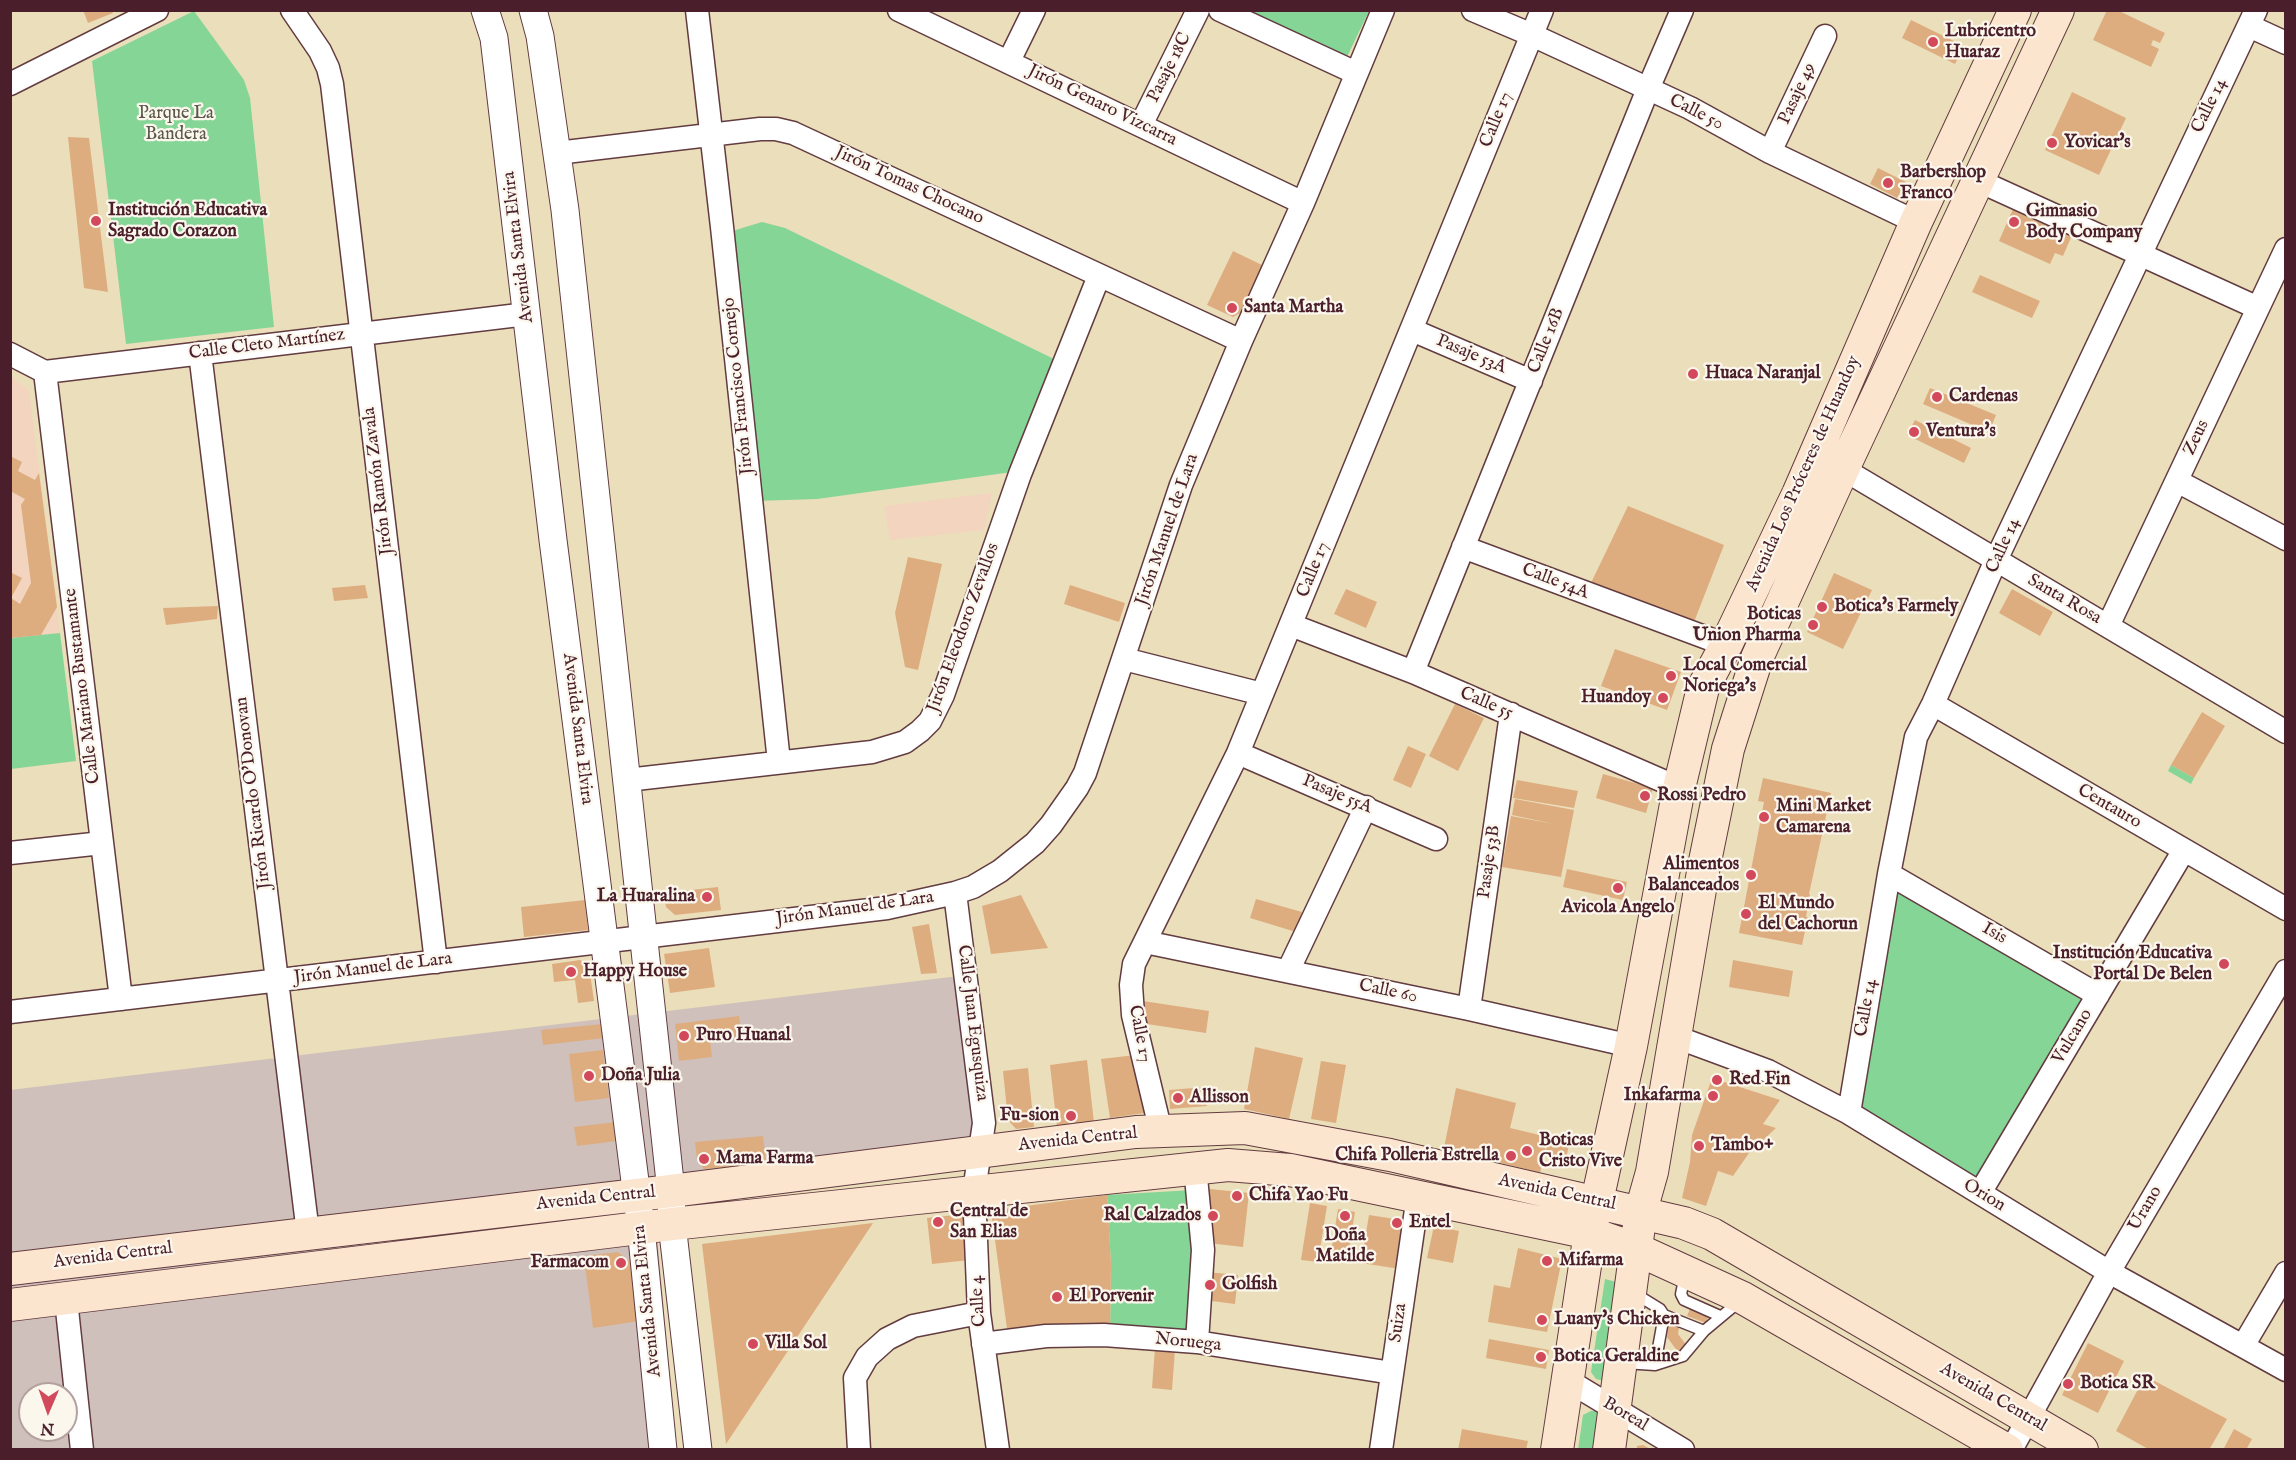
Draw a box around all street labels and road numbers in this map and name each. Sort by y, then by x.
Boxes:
street label: Pasaje 18C [1143,30,1197,106]
street label: Jirón Genaro Vizcarra [1024,60,1180,152]
street label: Pasaje 49 [1774,60,1822,128]
street label: Calle 14 [2188,75,2232,137]
street label: Calle 17 [1476,89,1518,151]
street label: Calle 50 [1665,90,1727,136]
street label: Jirón Tomas Chocano [831,142,987,230]
street label: Avenida Santa Elvira [499,170,539,324]
street label: Jirón Francisco Cornejo [719,296,759,476]
street label: Calle 16B [1524,305,1570,377]
street label: Calle Cleto Martínez [188,325,346,365]
street label: Pasaje 53A [1433,331,1509,379]
street label: Avenida Los Próceres de Huandoy [1742,353,1866,595]
street label: Jirón Ramón Zavala [359,406,399,556]
street label: Zeus [2179,417,2215,459]
street label: Jirón Manuel de Lara [1132,451,1204,609]
street label: Calle 14 [1982,515,2026,577]
street label: Calle 17 [1293,539,1335,601]
street label: Jirón Eleodoro Zevallos [923,540,1005,716]
street label: Calle 54A [1518,559,1592,605]
street label: Santa Rosa [2023,570,2105,630]
street label: Calle Mariano Bustamante [60,587,106,785]
street label: Avenida Santa Elvira [557,652,597,806]
street label: Calle 55 [1456,683,1516,725]
street label: Jirón Ricardo O'Donovan [231,695,277,891]
street label: Pasaje 55A [1299,771,1375,819]
street label: Centauro [2073,780,2145,834]
street label: Pasaje 53B [1474,824,1506,900]
street label: Jirón Manuel de Lara [775,887,935,931]
street label: Isis [1978,918,2010,950]
street label: Calle Juan Egusquiza [952,944,992,1102]
street label: Jirón Manuel de Lara [293,949,453,989]
street label: Calle 60 [1357,975,1419,1009]
street label: Calle 14 [1851,977,1883,1039]
street label: Calle 17 [1123,1004,1155,1064]
street label: Vulcano [2048,1006,2098,1068]
street label: Avenida Central [1017,1123,1139,1157]
street label: Avenida Central [1496,1170,1618,1216]
street label: Orion [1959,1175,2009,1217]
street label: Avenida Central [535,1182,657,1216]
street label: Urano [2125,1183,2167,1235]
street label: Avenida Santa Elvira [629,1224,667,1378]
street label: Avenida Central [52,1238,174,1274]
street label: Calle 4 [966,1275,992,1327]
street label: Suiza [1386,1302,1412,1344]
street label: Noruega [1154,1329,1222,1357]
street label: Avenida Central [1936,1359,2050,1437]
street label: Boreal [1598,1393,1652,1437]

